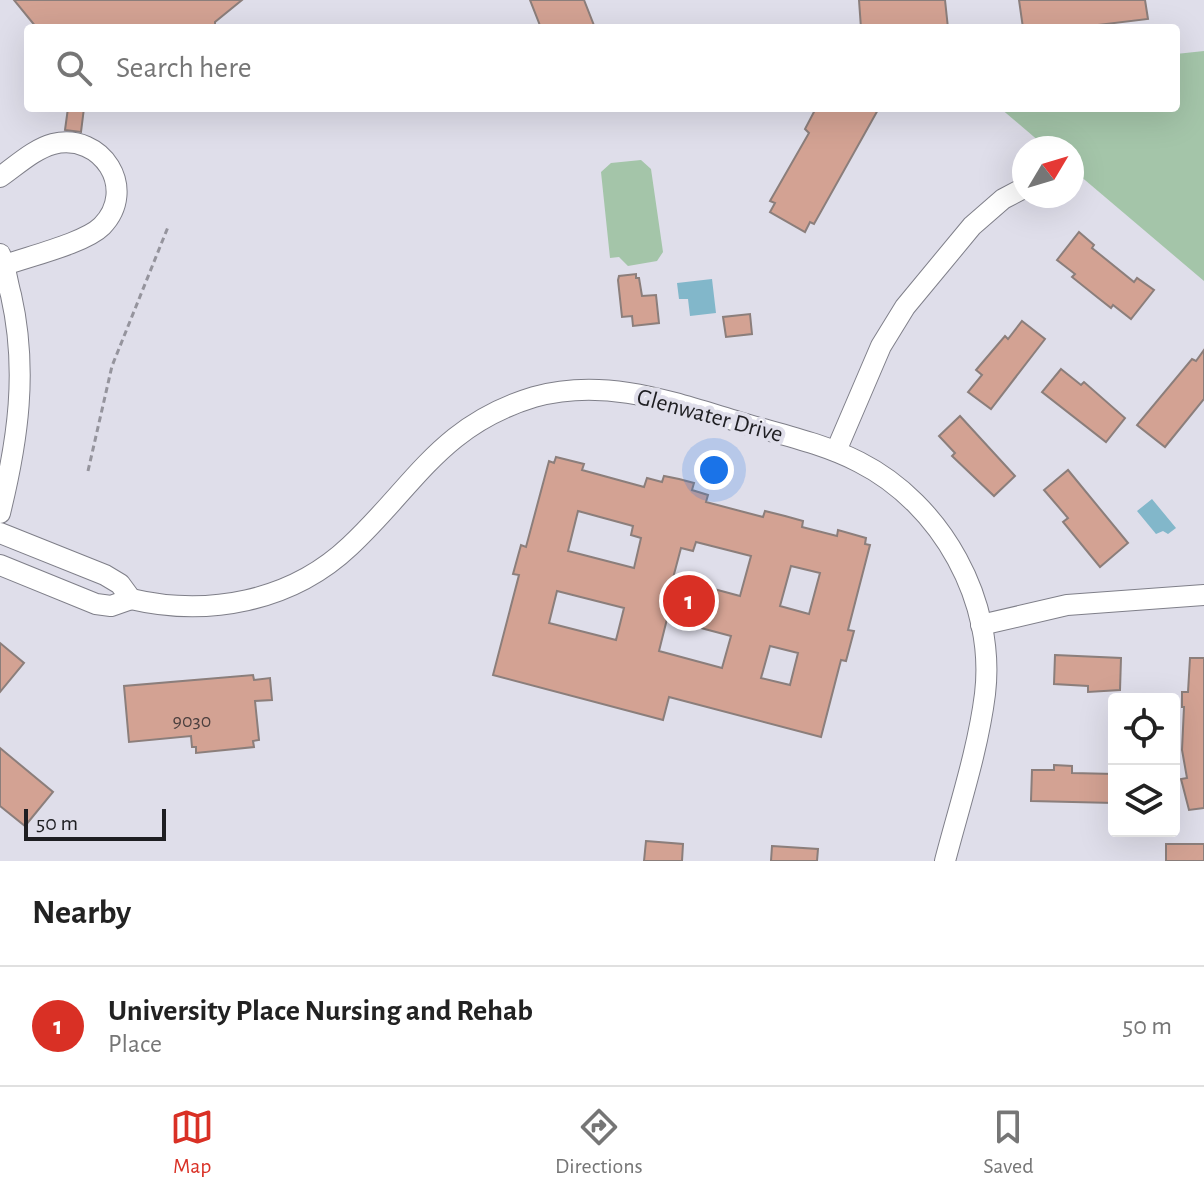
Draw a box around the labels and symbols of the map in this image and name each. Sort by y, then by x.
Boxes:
north arrow [1012,136,1084,208]
street label: Glenwater Drive [634,385,785,447]
your location [694,450,734,490]
pin: 1 [663,571,715,631]
house number: 9030 [173,711,211,731]
scale bar [24,805,166,841]

